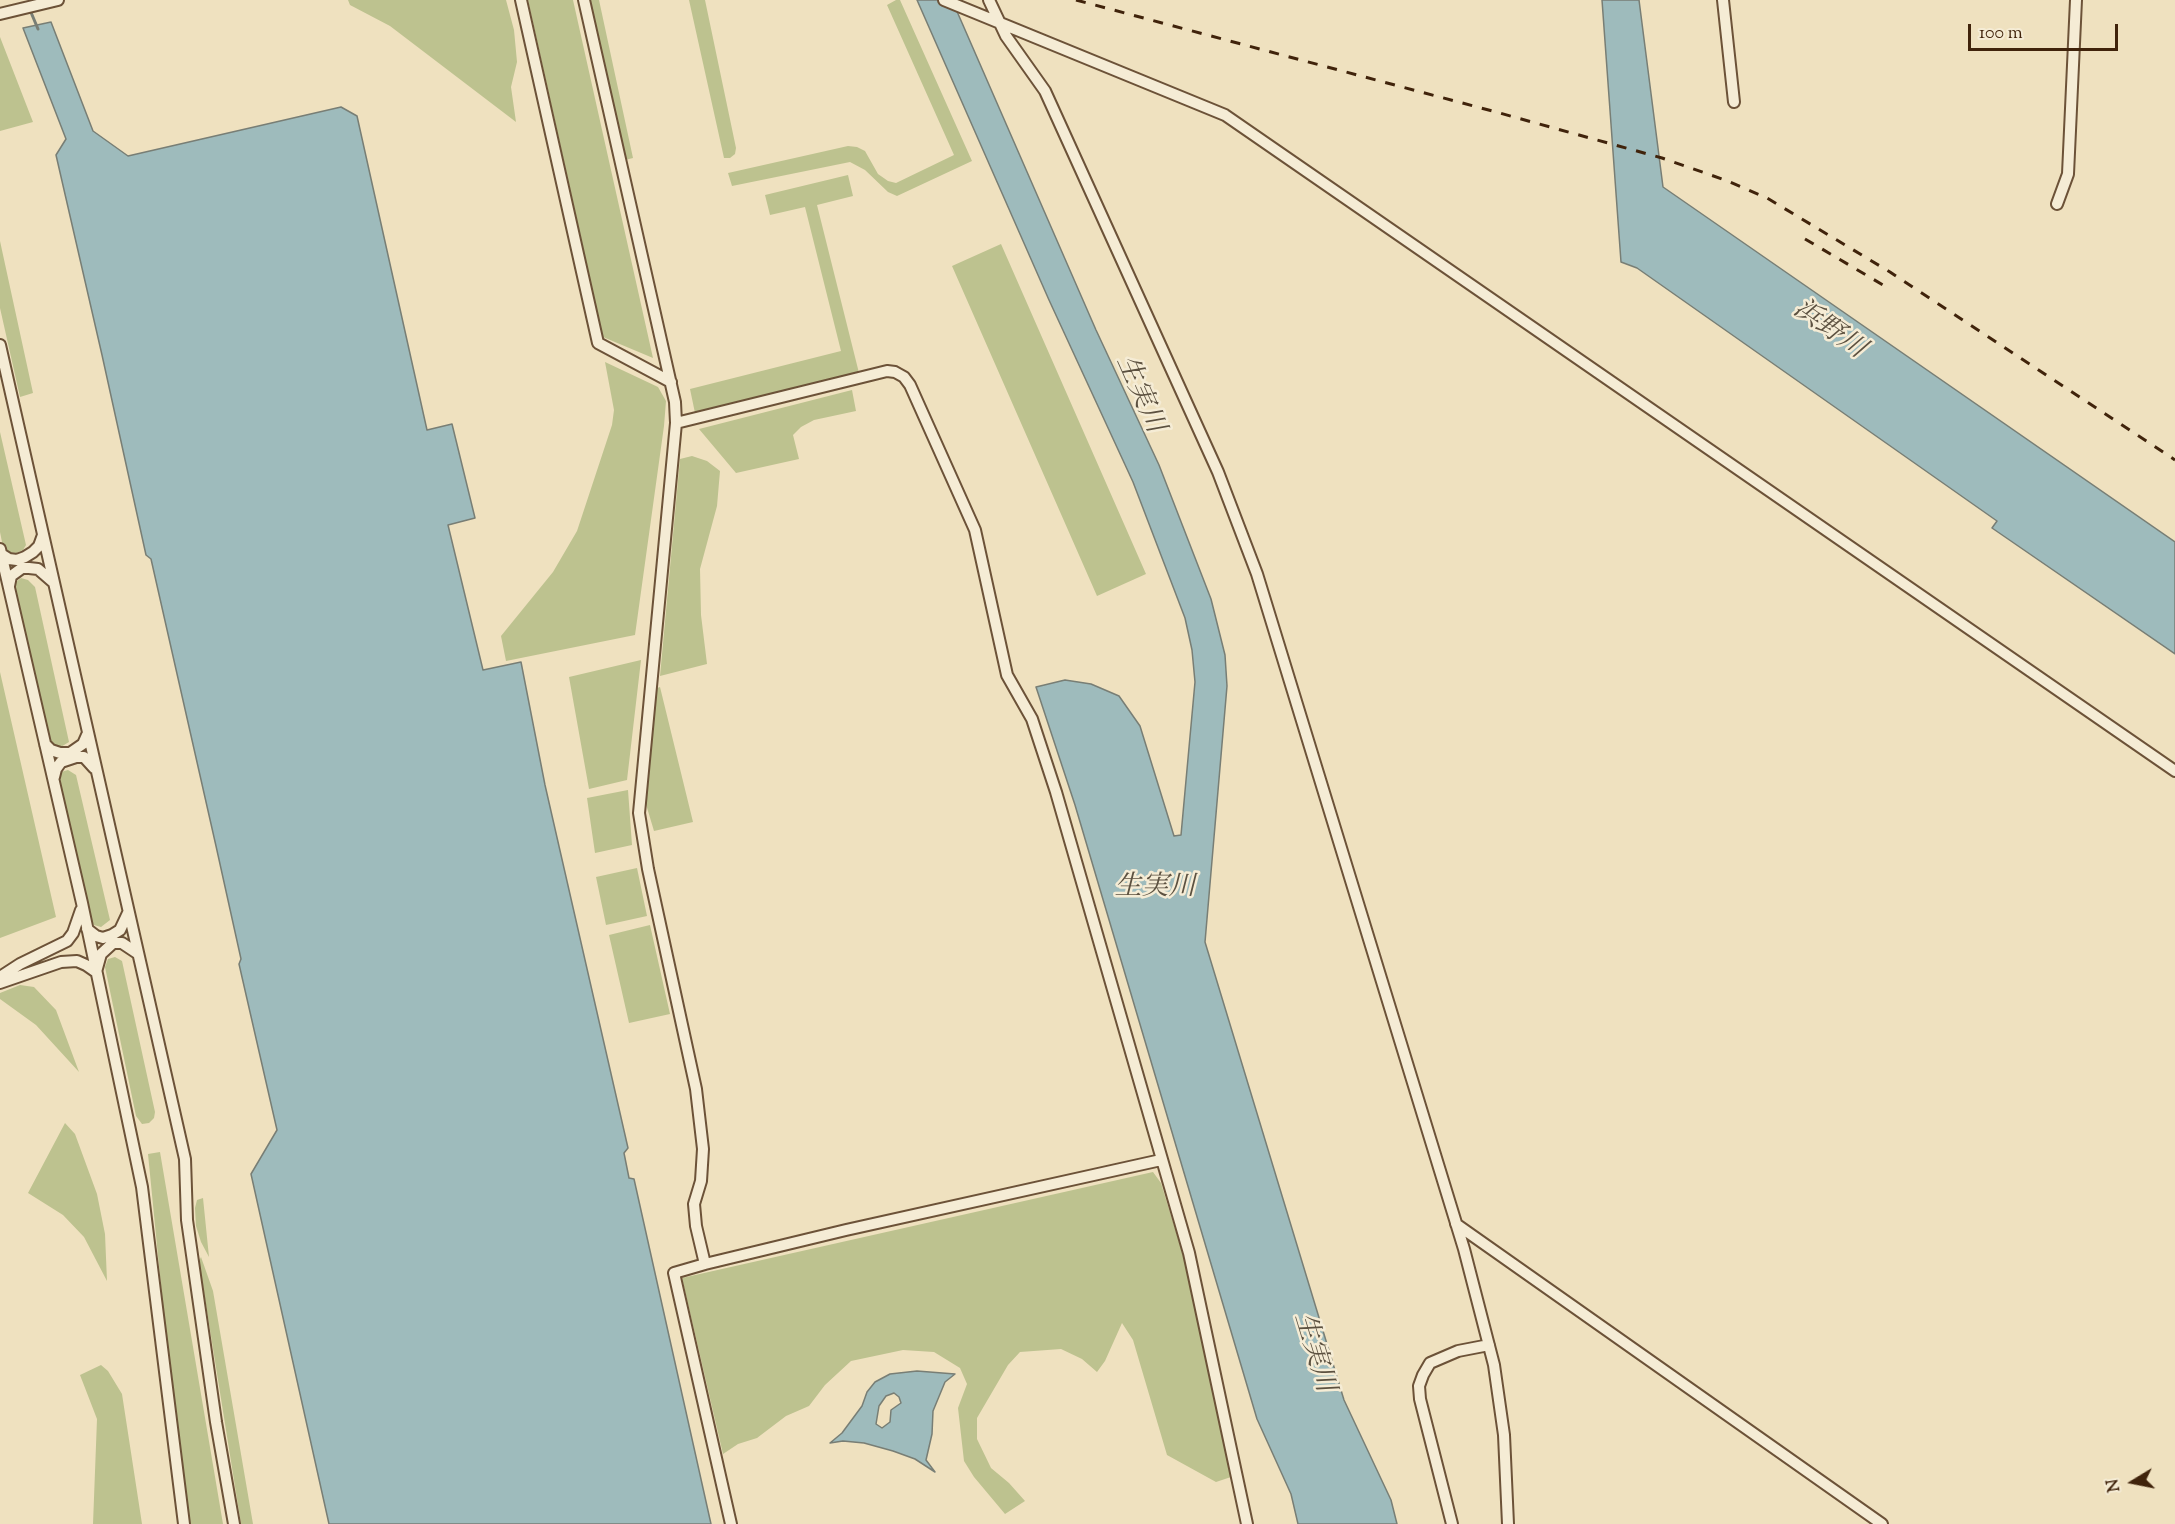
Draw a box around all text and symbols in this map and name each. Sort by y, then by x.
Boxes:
scale bar [1971,12,2121,50]
text: 100 m [1979,21,2023,47]
water label: 浜野川 [1786,294,1870,368]
water label: 生実川 [1107,351,1169,439]
water label: 生実川 [1115,873,1195,905]
water label: 生実川 [1285,1310,1339,1396]
north arrow [2103,1452,2163,1512]
text: N [2102,1477,2127,1494]

